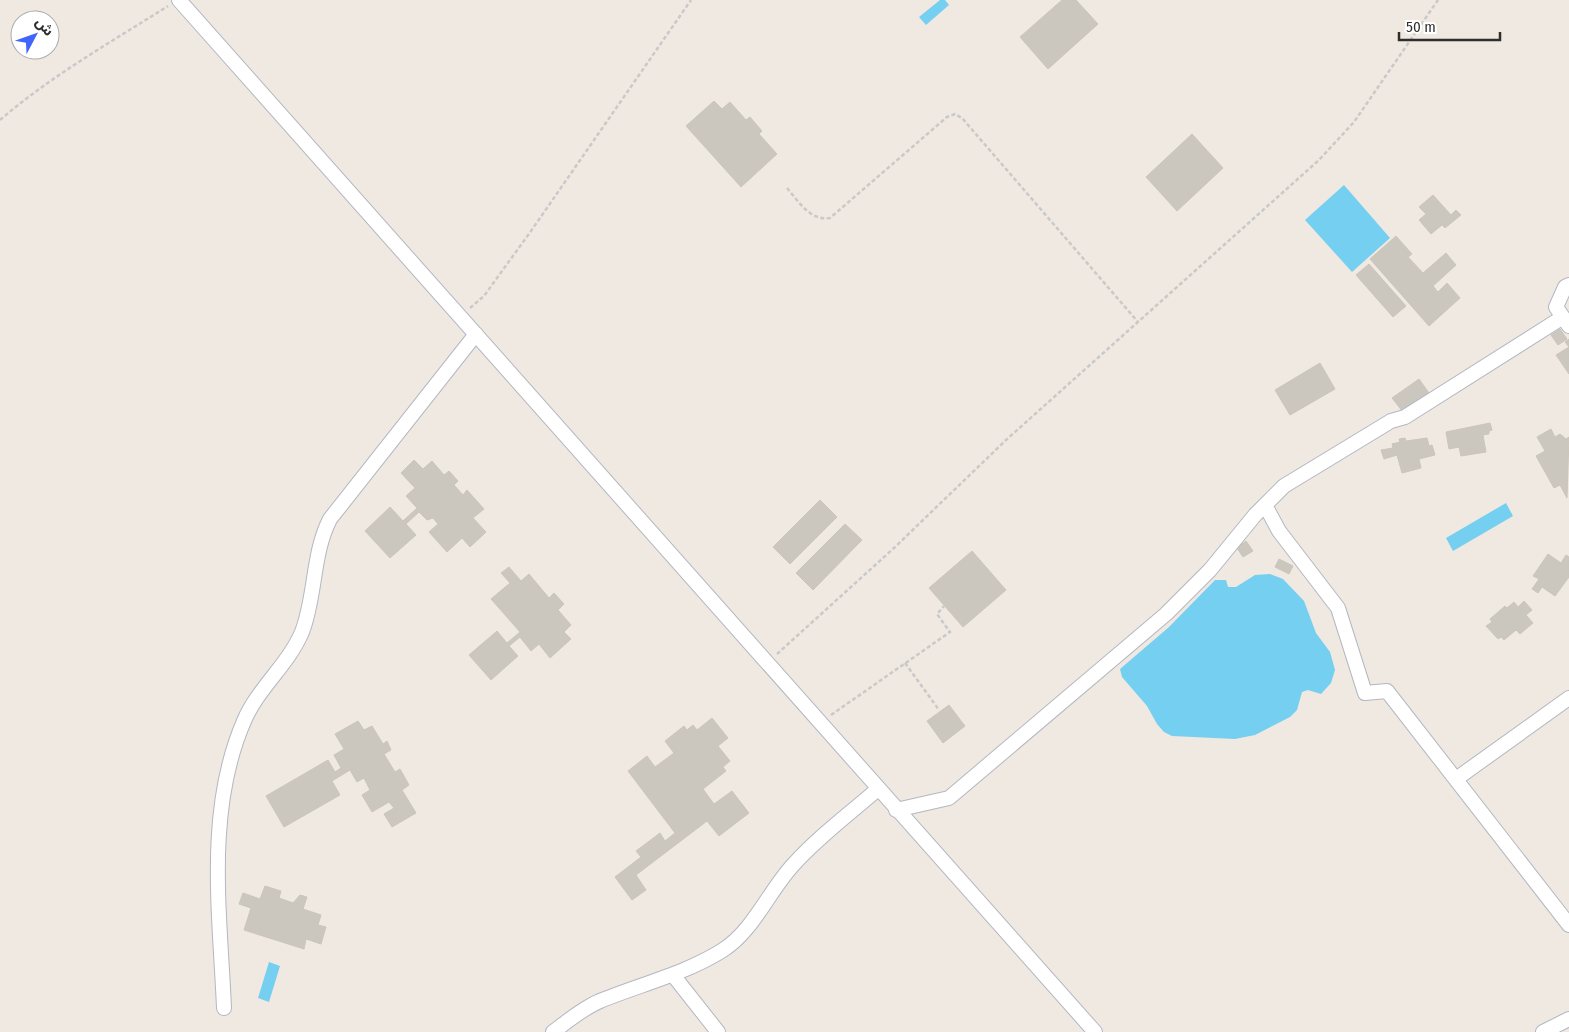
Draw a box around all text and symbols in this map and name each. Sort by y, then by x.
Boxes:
north arrow [10,10,60,60]
scale bar [1399,10,1500,42]
text: ش [32,14,57,40]
text: 50 m [1406,18,1436,36]

